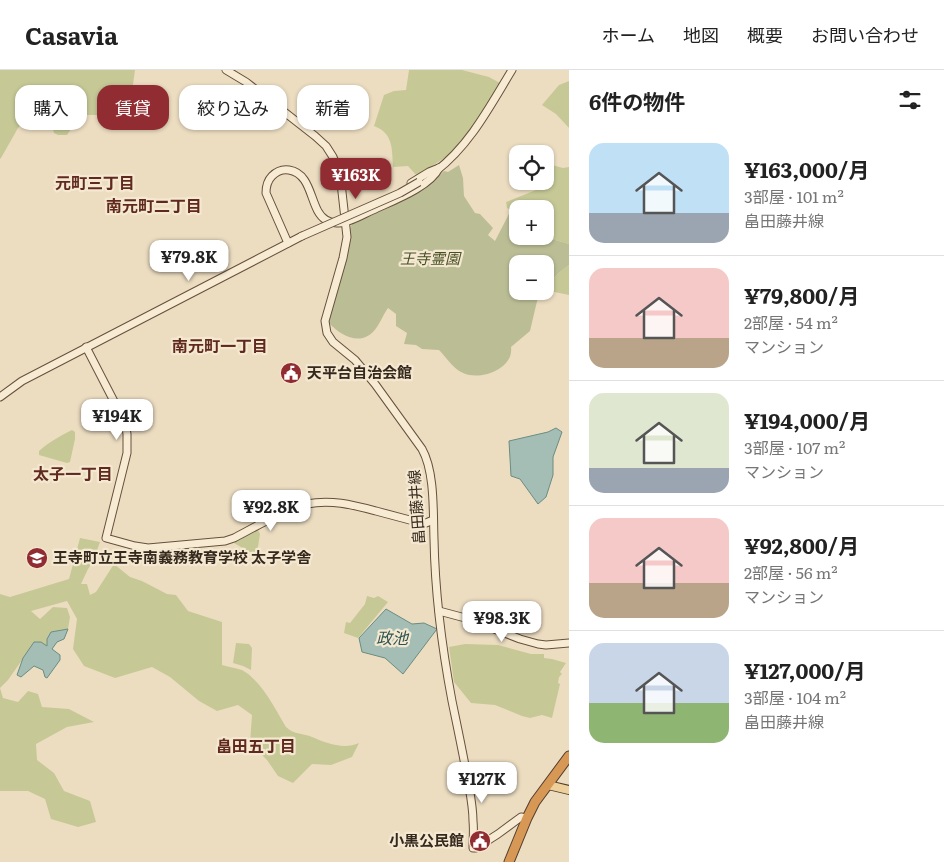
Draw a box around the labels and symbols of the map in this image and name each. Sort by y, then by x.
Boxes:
pin: ¥163K [321,158,391,200]
district label: 元町三丁目 [55,170,135,194]
district label: 南元町二丁目 [106,193,202,217]
pin: ¥79.8K [148,240,230,282]
park label: 王寺霊園 [400,246,462,269]
district label: 南元町一丁目 [172,333,268,357]
place label: 天平台自治会館 [307,360,412,383]
public building icon: 天平台自治会館 [279,361,303,385]
pin: ¥194K [82,398,152,441]
district label: 太子一丁目 [33,461,113,485]
street label: 畠田藤井線 [401,469,430,545]
pin: ¥92.8K [230,490,312,532]
place label: 王寺町立王寺南義務教育学校 太子学舎 [53,545,312,568]
school or university icon: 王寺町立王寺南義務教育学校 太子学舎 [25,546,49,570]
pin: ¥98.3K [461,600,543,643]
water label: 政池 [376,625,410,649]
district label: 畠田五丁目 [216,733,296,757]
pin: ¥127K [447,762,517,804]
place label: 小黒公民館 [389,828,464,851]
public building icon: 小黒公民館 [468,829,492,853]

